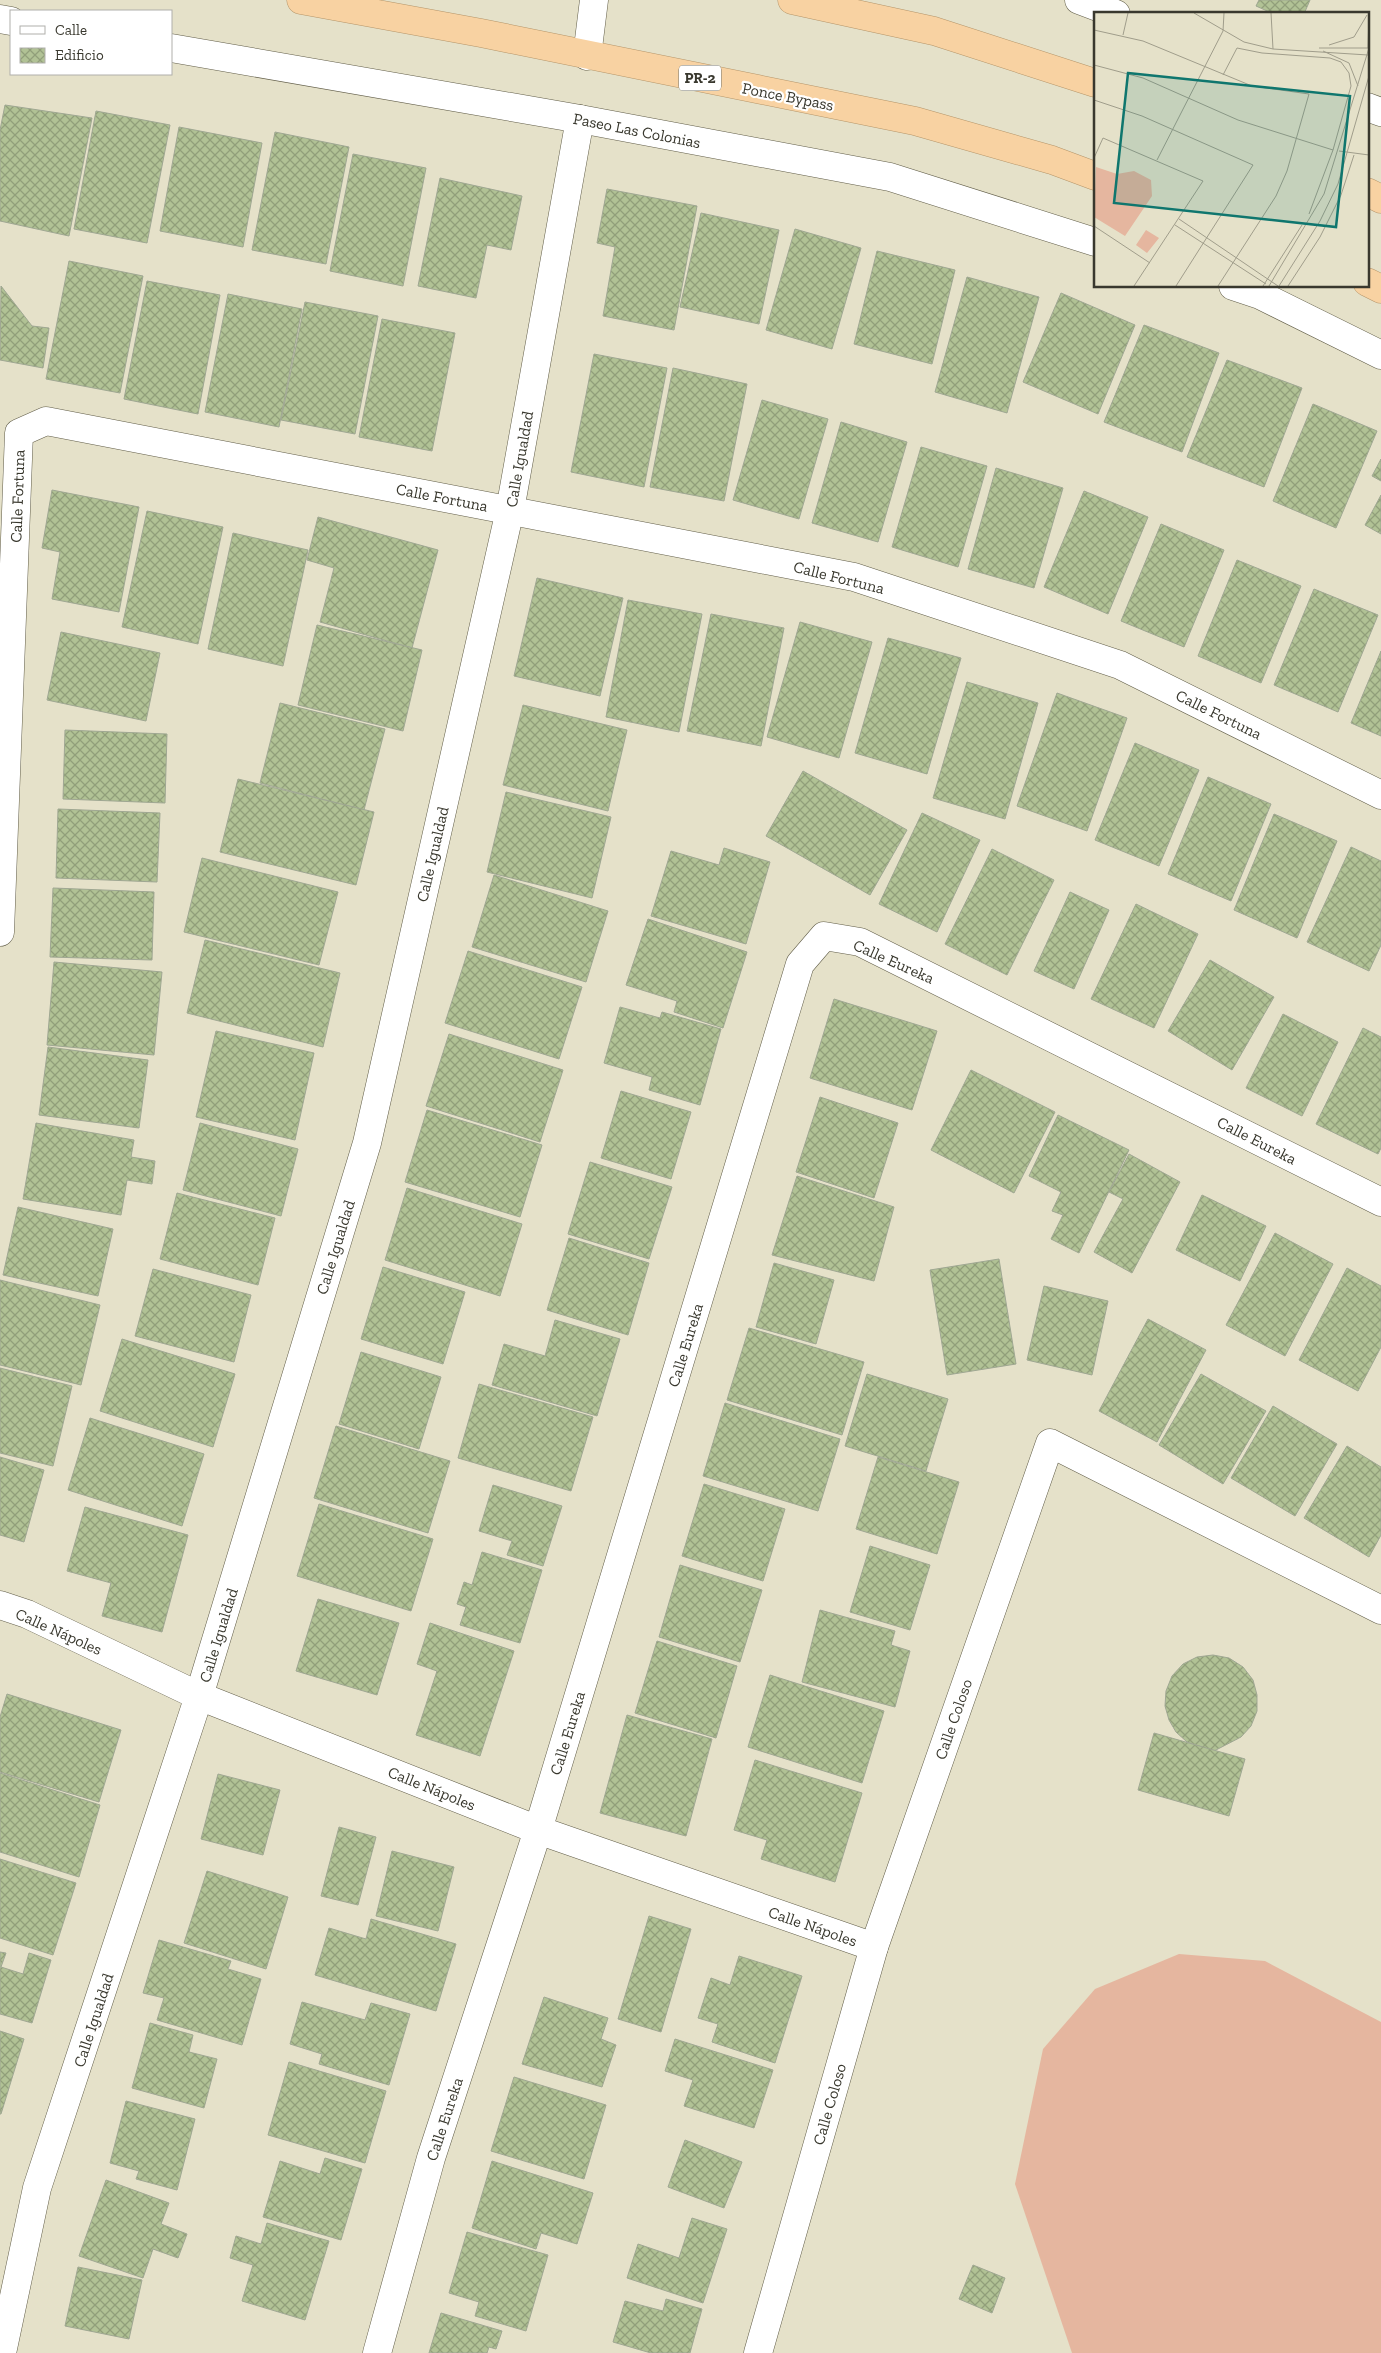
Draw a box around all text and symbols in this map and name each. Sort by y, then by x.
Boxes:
legend [10,10,172,75]
inset map [1094,12,1368,288]
text: Calle [55,21,87,39]
text: Edificio [55,46,104,64]
road number: PR-2 [679,66,721,90]
street label: Ponce Bypass [740,78,835,115]
street label: Paseo Las Colonias [571,109,702,152]
street label: Calle Igualdad [502,409,537,509]
street label: Calle Fortuna [6,449,29,543]
street label: Calle Fortuna [394,479,490,516]
street label: Calle Fortuna [791,557,887,598]
street label: Calle Fortuna [1173,686,1265,744]
street label: Calle Igualdad [412,804,453,904]
street label: Calle Eureka [850,935,937,988]
street label: Calle Eureka [1214,1112,1300,1169]
street label: Calle Igualdad [312,1198,359,1297]
street label: Calle Eureka [664,1301,707,1389]
street label: Calle Igualdad [195,1586,242,1685]
street label: Calle Nápoles [13,1604,105,1659]
street label: Calle Coloso [931,1676,976,1762]
street label: Calle Eureka [546,1689,589,1777]
street label: Calle Nápoles [385,1762,478,1815]
street label: Calle Nápoles [766,1902,860,1951]
street label: Calle Igualdad [69,1971,118,2069]
street label: Calle Coloso [809,2061,850,2147]
street label: Calle Eureka [422,2075,467,2163]

